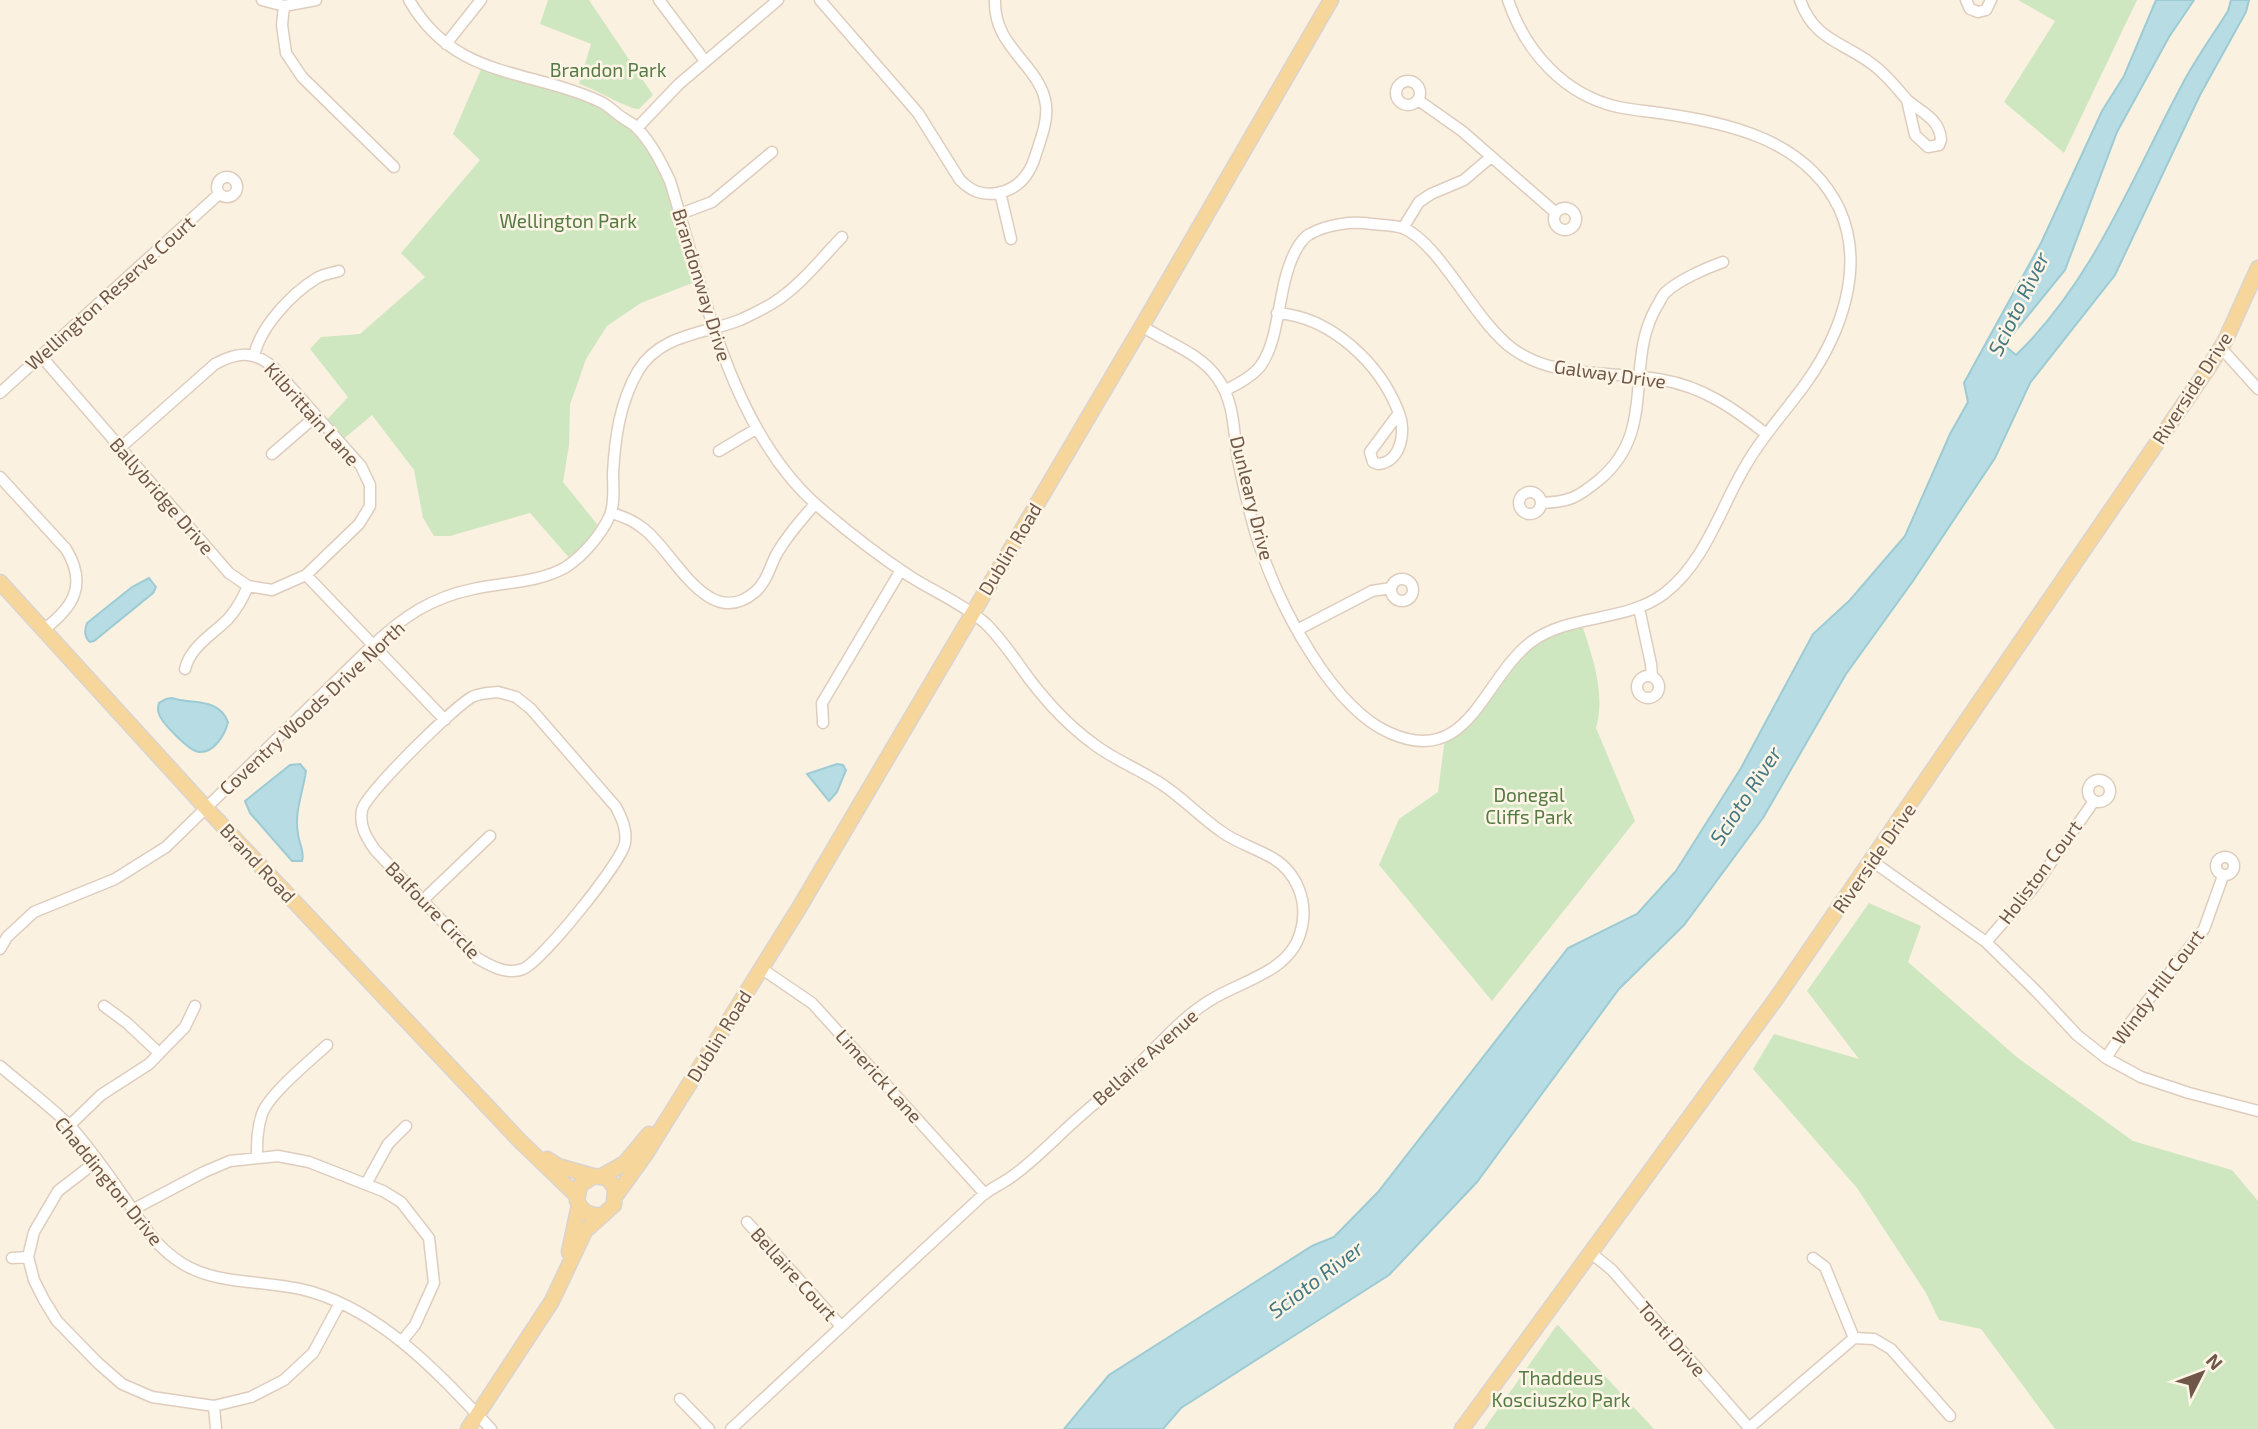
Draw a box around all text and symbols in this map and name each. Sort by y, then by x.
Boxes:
park label: Brandon Park [550,58,667,81]
street label: Brandonway Drive [668,206,737,364]
park label: Wellington Park [499,209,637,232]
street label: Wellington Reserve Court [20,211,199,375]
water label: Scioto River [1982,247,2054,359]
street label: Riverside Drive [2147,327,2236,448]
street label: Galway Drive [1553,354,1667,393]
street label: Kilbrittain Lane [260,357,365,470]
street label: Ballybridge Drive [105,433,219,559]
street label: Dunleary Drive [1226,433,1279,562]
street label: Dublin Road [973,498,1046,599]
street label: Coventry Woods Drive North [214,616,409,799]
water label: Scioto River [1704,741,1786,849]
park label: Donegal Cliffs Park [1485,783,1573,828]
street label: Riverside Drive [1827,798,1920,917]
street label: Holiston Court [1993,815,2086,928]
street label: Brand Road [216,818,301,907]
street label: Balfoure Circle [381,856,486,963]
street label: Windy Hill Court [2107,925,2208,1049]
street label: Dublin Road [681,986,756,1086]
street label: Bellaire Avenue [1087,1003,1202,1110]
street label: Limerick Lane [831,1024,927,1127]
street label: Chaddington Drive [50,1112,168,1250]
street label: Bellaire Court [746,1222,842,1325]
water label: Scioto River [1263,1235,1368,1323]
street label: Tonti Drive [1634,1296,1711,1381]
north arrow [2167,1338,2237,1408]
text: N [2202,1348,2228,1374]
park label: Thaddeus Kosciuszko Park [1492,1366,1631,1411]

